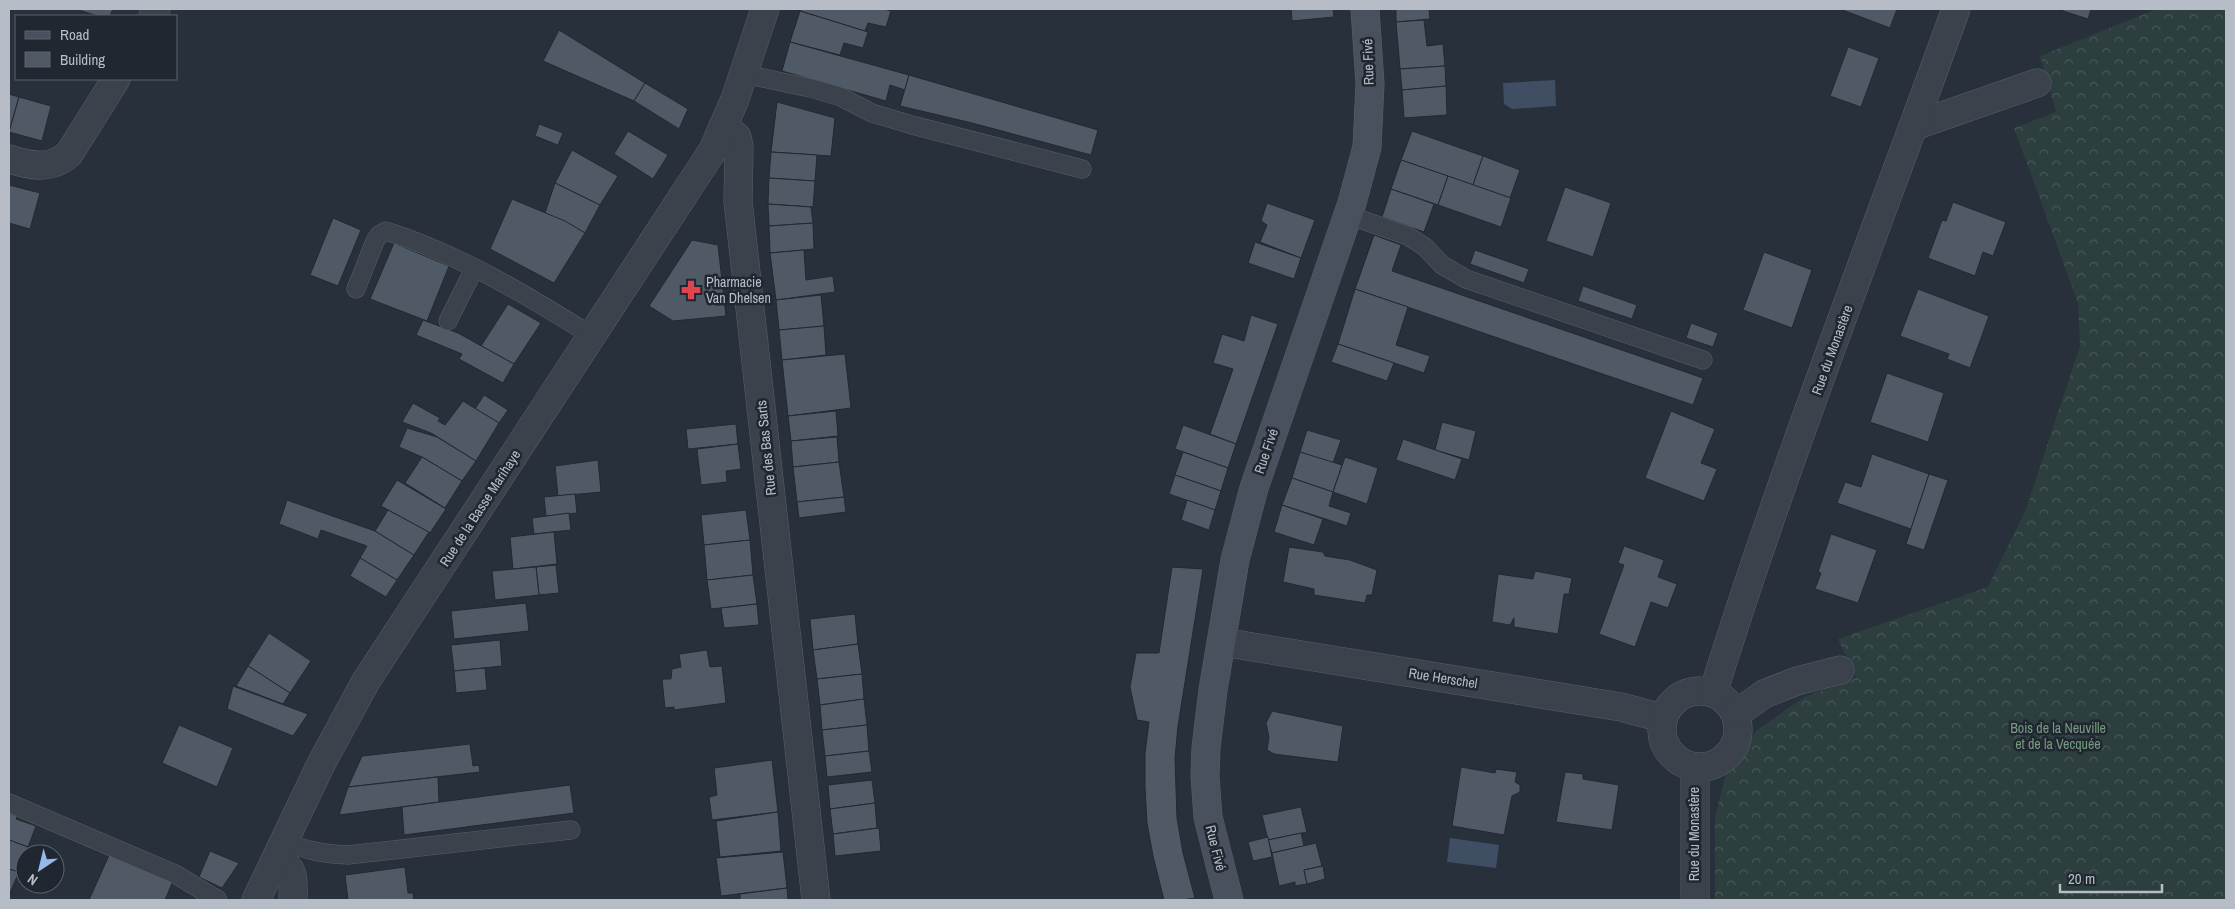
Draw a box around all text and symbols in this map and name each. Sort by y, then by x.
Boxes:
legend [15,15,178,80]
text: Road [60,24,89,45]
street label: Rue Fivé [1358,38,1378,86]
text: Building [60,49,105,70]
place label: Pharmacie Van Dhelsen [706,273,771,307]
pharmacy icon: Pharmacie Van Dhelsen [680,279,702,301]
street label: Rue du Monastère [1807,303,1857,397]
street label: Rue des Bas Sarts [752,399,780,497]
street label: Rue Fivé [1250,426,1282,476]
street label: Rue de la Basse Marihaye [436,446,524,570]
street label: Rue Herschel [1407,664,1479,692]
park label: Bois de la Neuville et de la Vecquée [2010,719,2106,753]
street label: Rue du Monastère [1685,787,1703,881]
street label: Rue Fivé [1202,823,1230,873]
north arrow [15,844,65,894]
scale bar [2060,862,2162,894]
text: 20 m [2068,868,2095,889]
text: N [24,870,41,889]

